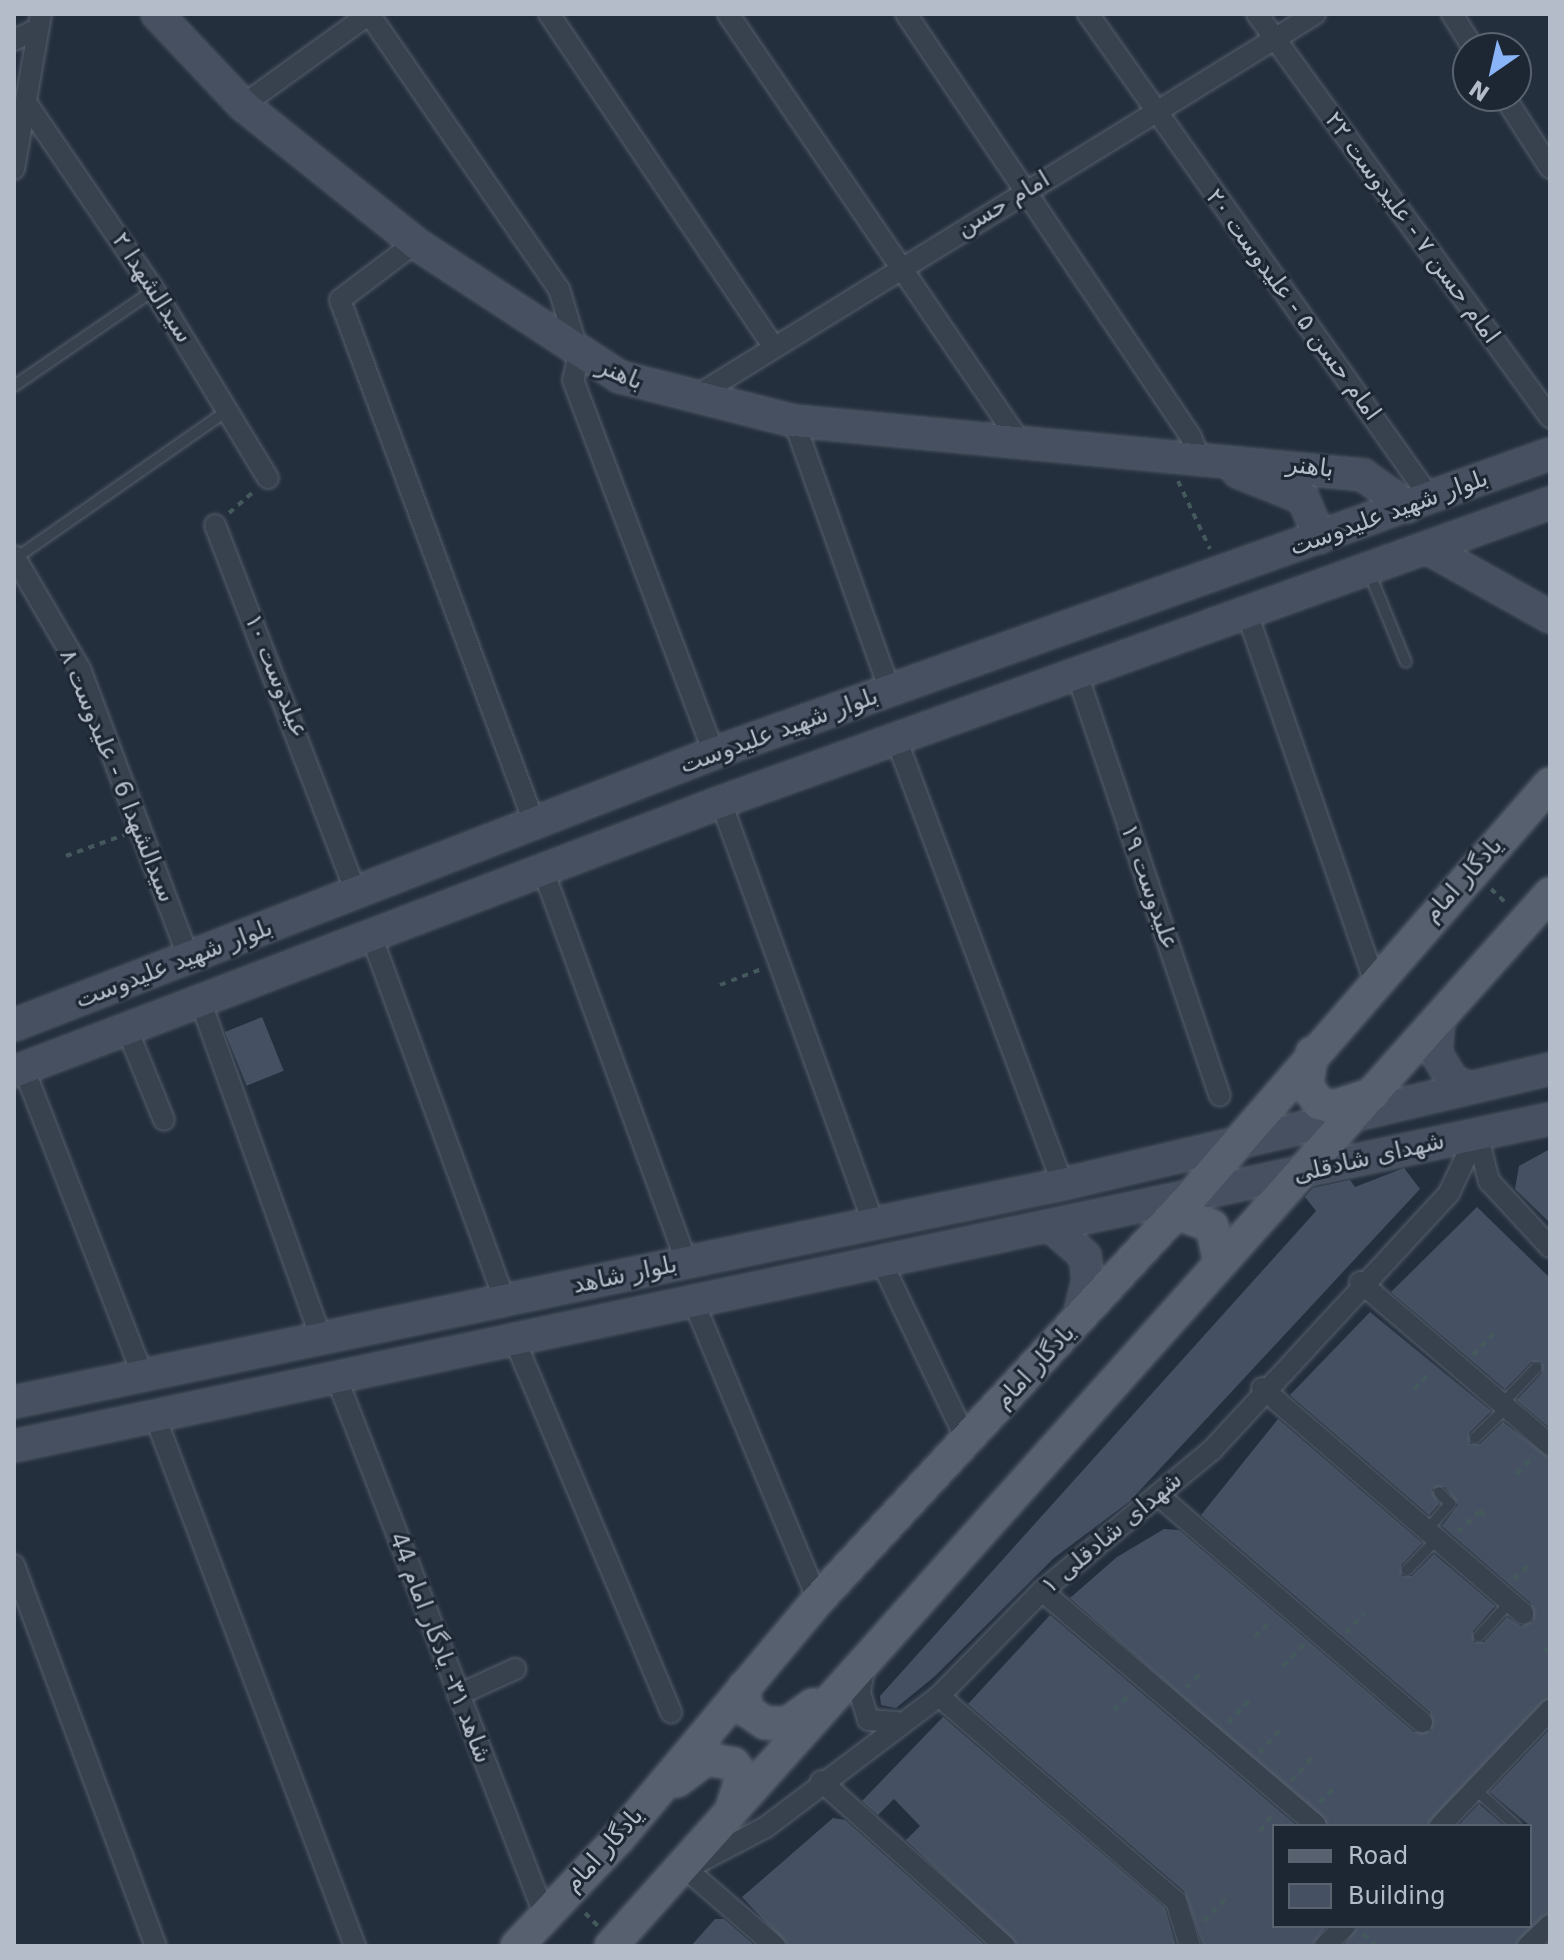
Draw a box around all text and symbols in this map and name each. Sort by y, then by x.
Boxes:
north arrow [1452,32,1532,112]
text: N [1465,75,1494,106]
street label: امام حسن ۷ - علیدوست ۲۲ [1318,107,1506,349]
street label: امام حسن [951,165,1055,243]
street label: امام حسن ۵ - علیدوست ۲۰ [1199,184,1387,426]
street label: سیدالشهدا ۲ [106,227,198,349]
street label: باهنر [593,352,647,396]
street label: باهنر [1285,450,1335,484]
street label: بلوار شهید علیدوست [1286,464,1492,562]
street label: عیلدوست ۱۰ [238,610,314,742]
street label: سیدالشهدا 6 - علیدوست ۸ [53,645,181,907]
street label: بلوار شهید علیدوست [676,682,882,780]
street label: علیدوست ۱۹ [1114,820,1184,954]
street label: یادگار امام [1417,832,1509,928]
street label: بلوار شهید علیدوست [71,913,277,1015]
street label: شهدای شادقلی [1291,1127,1447,1189]
street label: بلوار شاهد [570,1250,680,1300]
street label: یادگار امام [989,1319,1081,1415]
street label: شهدای شادقلی ۱ [1036,1466,1188,1600]
street label: شاهد ۳۱- یادگار امام 44 [383,1529,497,1767]
street label: یادگار امام [558,1802,650,1898]
legend [1272,1824,1532,1928]
text: Road [1348,1842,1408,1870]
text: Building [1348,1882,1445,1910]

